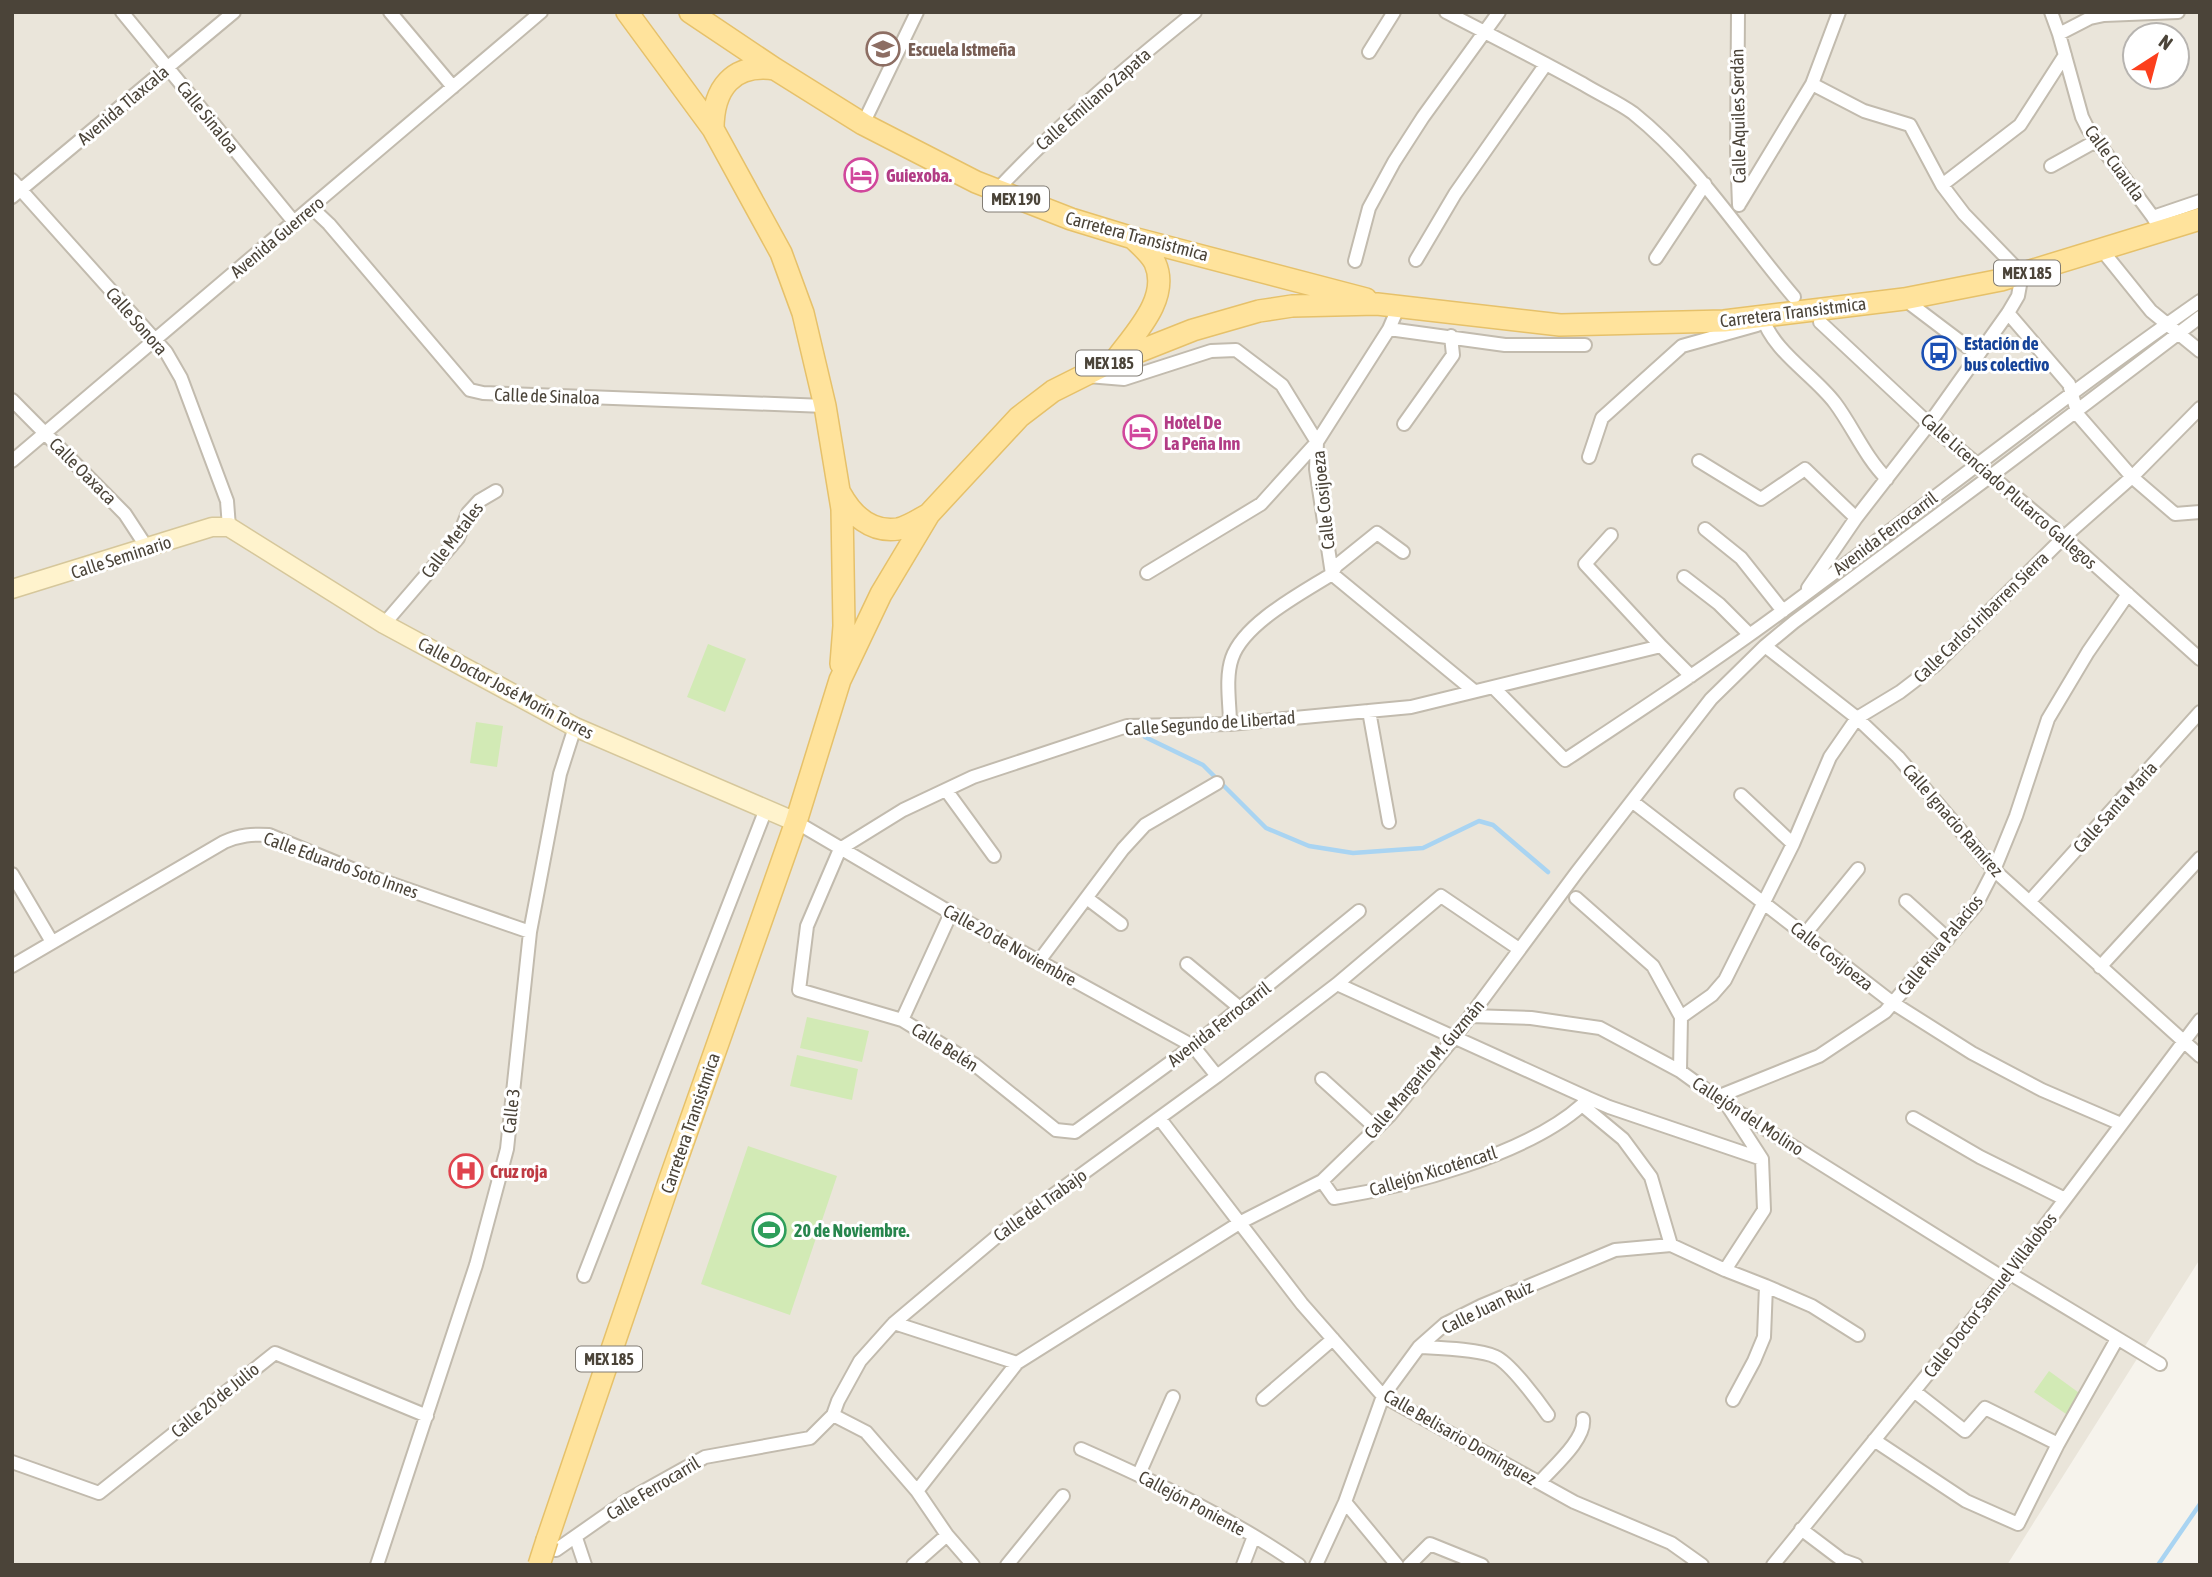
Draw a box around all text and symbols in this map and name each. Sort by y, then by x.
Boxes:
north arrow [2121,21,2191,91]
school or university icon: Escuela Istmeña [864,30,902,68]
text: N [2155,30,2177,54]
place label: Escuela Istmeña [908,39,1016,60]
street label: Calle Emiliano Zapata [1031,43,1155,155]
street label: Calle Aquiles Serdán [1726,48,1750,184]
street label: Avenida Tlaxcala [73,61,173,149]
street label: Calle Sinaloa [173,77,243,157]
street label: Calle Cuautla [2080,121,2150,205]
hotel icon: Guiexoba. [842,156,880,194]
place label: Guiexoba. [886,165,952,186]
road number: MEX 190 [983,186,1049,211]
street label: Avenida Guerrero [226,192,328,282]
street label: Carretera Transistmica [1063,207,1211,265]
road number: MEX 185 [1994,260,2060,286]
street label: Calle Sonora [102,283,172,359]
street label: Carretera Transistmica [1719,293,1867,331]
place label: Estación de bus colectivo [1964,333,2050,375]
bus stop icon: Estación de bus colectivo [1920,334,1958,372]
road number: MEX 185 [1076,350,1142,376]
street label: Calle de Sinaloa [494,384,600,408]
street label: Calle Licenciado Plutarco Gallegos [1917,409,2101,573]
place label: Hotel De La Peña Inn [1164,412,1240,454]
hotel icon: Hotel De La Peña Inn [1121,413,1159,451]
street label: Calle Oaxaca [45,433,121,509]
street label: Calle Cosijoeza [1307,450,1339,550]
street label: Avenida Ferrocarril [1829,487,1941,579]
street label: Calle Metales [417,498,487,582]
street label: Calle Seminario [68,531,174,583]
street label: Calle Carlos Iribarren Sierra [1909,547,2053,687]
street label: Calle Doctor José Morín Torres [415,633,597,743]
street label: Calle Segundo de Libertad [1124,707,1296,739]
street label: Calle Santa María [2069,757,2161,857]
street label: Calle Ignacio Ramírez [1898,760,2008,881]
street label: Calle Eduardo Soto Innes [261,827,421,903]
street label: Calle Riva Palacios [1893,890,1987,1000]
street label: Calle 20 de Noviembre [940,900,1080,990]
street label: Calle Cosijoeza [1786,917,1878,995]
street label: Avenida Ferrocarril [1163,977,1275,1071]
street label: Calle Margarito M. Guzmán [1360,995,1488,1143]
street label: Calle Belén [908,1018,982,1076]
street label: Carretera Transistmica [656,1050,724,1196]
street label: Callejón del Molino [1688,1072,1808,1160]
street label: Calle 3 [498,1088,524,1134]
street label: Callejón Xicoténcatl [1367,1142,1499,1200]
hospital icon: Cruz roja [447,1152,485,1190]
place label: Cruz roja [490,1161,547,1182]
street label: Calle del Trabajo [989,1164,1091,1246]
street label: Calle Doctor Samuel Villalobos [1919,1208,2061,1382]
sports icon: 20 de Noviembre. [750,1211,788,1249]
place label: 20 de Noviembre. [794,1220,909,1241]
street label: Calle Juan Ruiz [1438,1276,1536,1338]
road number: MEX 185 [576,1346,642,1372]
street label: Calle 20 de Julio [167,1358,263,1442]
street label: Calle Belisario Domínguez [1380,1385,1540,1490]
street label: Calle Ferrocarril [603,1452,704,1524]
street label: Callejón Poniente [1135,1466,1249,1540]

